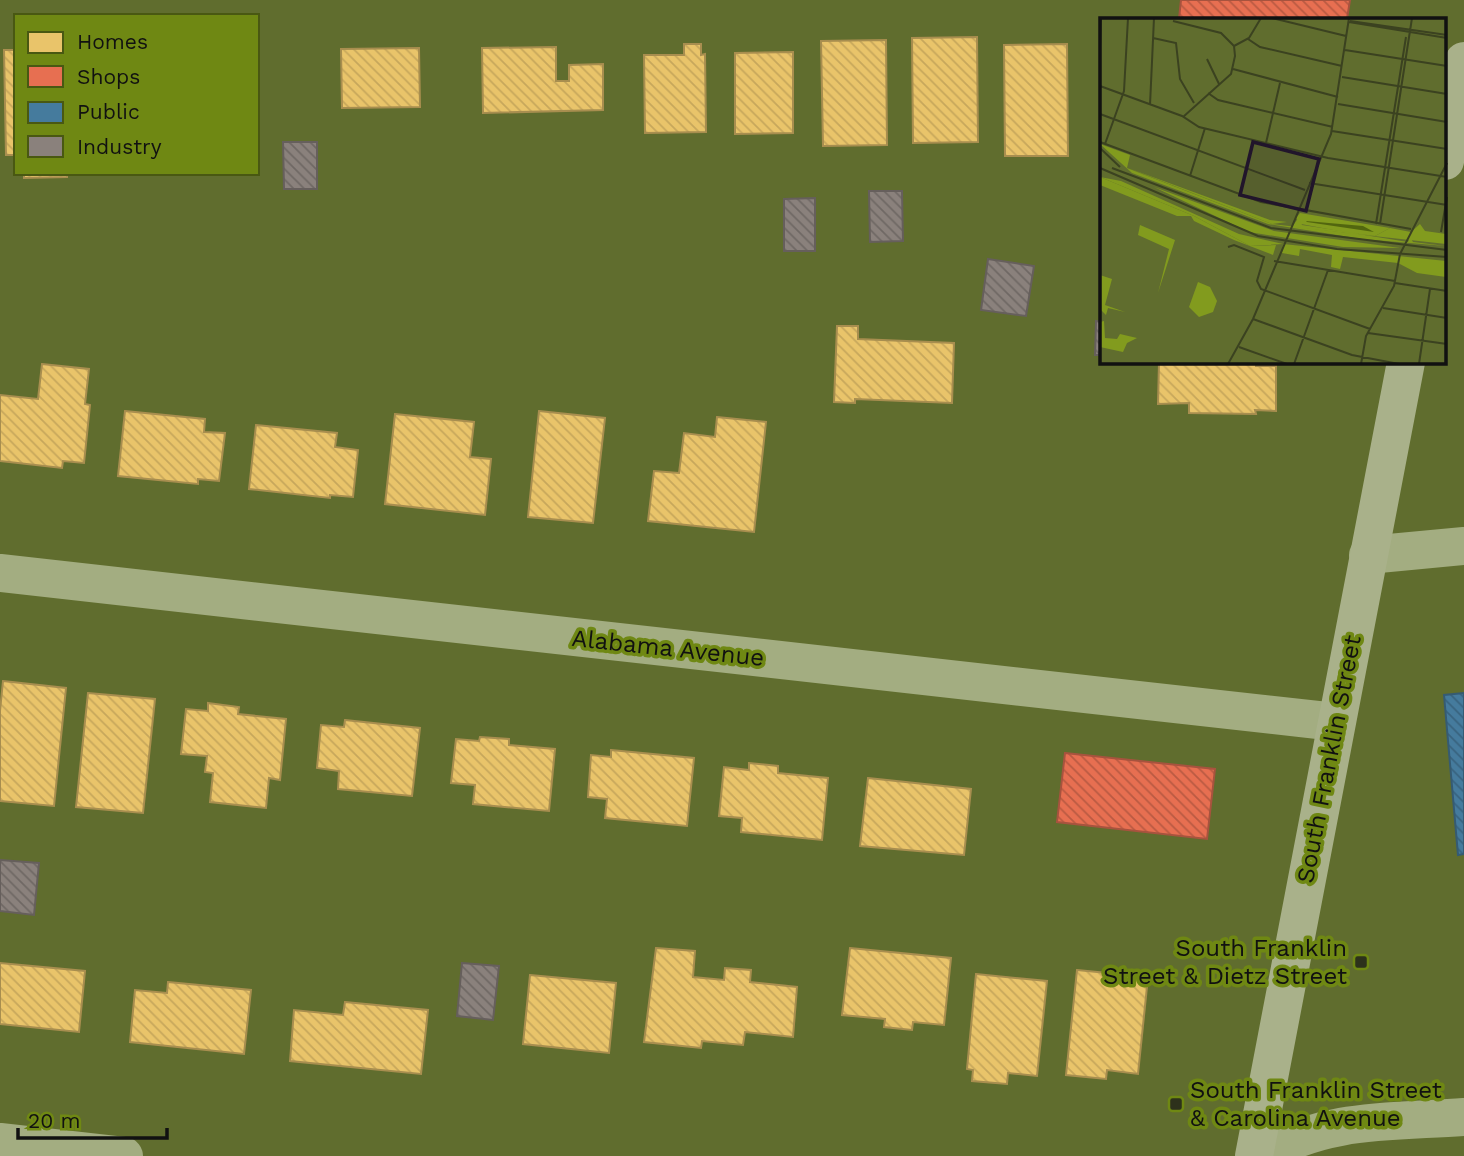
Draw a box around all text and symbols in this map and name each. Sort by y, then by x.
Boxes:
legend [14,14,259,175]
inset map [1100,18,1446,364]
text: Homes [77,29,148,54]
text: Shops [77,64,140,89]
text: Public [77,99,140,124]
text: Industry [77,134,162,159]
street label: Alabama Avenue [570,624,766,672]
street label: South Franklin Street [1291,633,1367,885]
place label: South Franklin Street & Dietz Street [1103,934,1347,990]
marker: South Franklin Street & Dietz Street [1353,954,1369,970]
place label: South Franklin Street & Carolina Avenue [1190,1076,1442,1132]
scale bar [18,1096,166,1140]
marker: South Franklin Street & Carolina Avenue [1168,1096,1184,1112]
text: 20 m [28,1108,80,1133]

